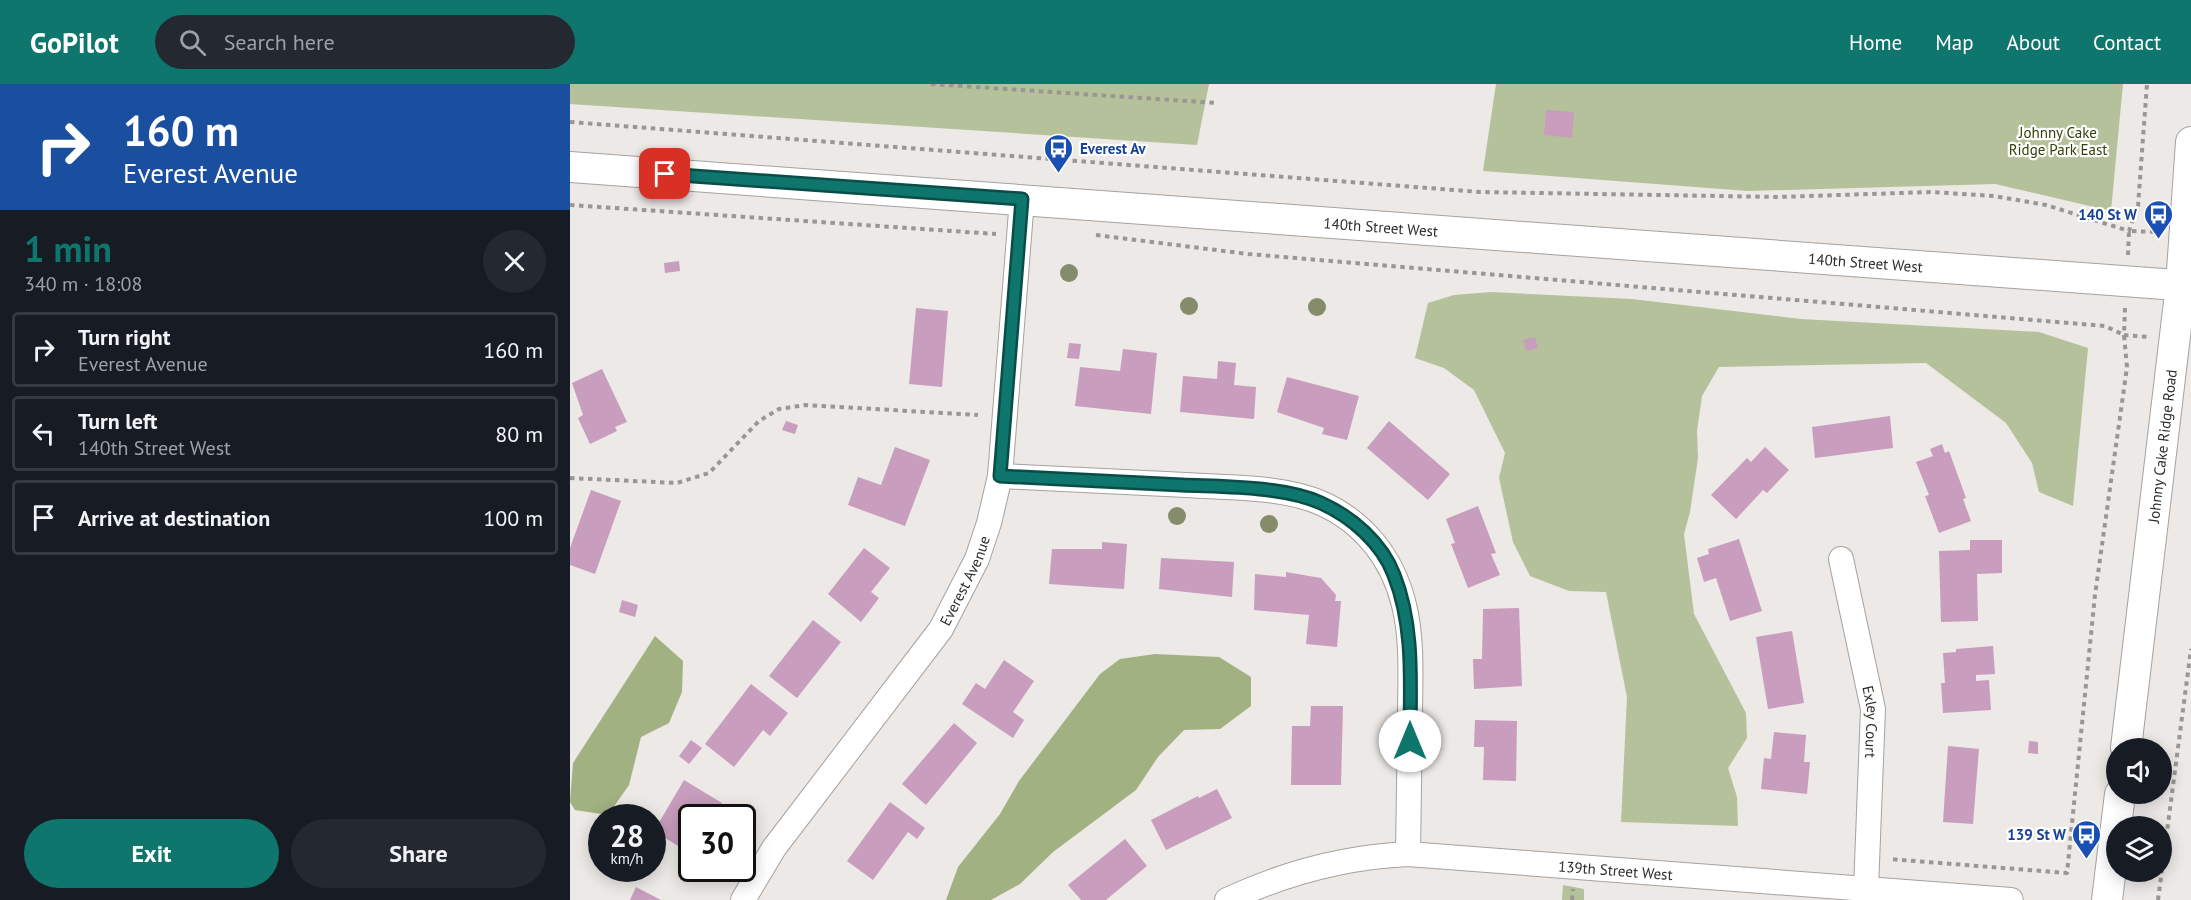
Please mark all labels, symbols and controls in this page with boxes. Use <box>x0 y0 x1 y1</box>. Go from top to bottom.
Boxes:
search box <box>155 15 575 69</box>
text: GoPilot <box>30 24 119 61</box>
icon: search <box>176 26 209 59</box>
text: Search here <box>224 28 335 56</box>
text: Home <box>1849 29 1902 56</box>
text: Map <box>1935 29 1974 56</box>
text: About <box>2007 29 2060 56</box>
text: Contact <box>2093 29 2161 56</box>
text: 160 m <box>123 103 239 158</box>
icon: right <box>24 108 102 186</box>
park label: Johnny Cake Ridge Park East <box>2009 123 2107 159</box>
bus stop icon: Everest Av <box>1043 132 1075 174</box>
place label: Everest Av <box>1080 139 1146 158</box>
pin <box>639 148 690 199</box>
text: Everest Avenue <box>123 156 298 190</box>
icon: arrive <box>648 157 681 190</box>
bus stop icon: 140 St W <box>2142 198 2174 240</box>
place label: 140 St W <box>2078 205 2137 224</box>
street label: 140th Street West <box>1323 213 1439 240</box>
text: 1 min <box>24 225 112 272</box>
button: close <box>483 230 546 293</box>
street label: 140th Street West <box>1808 248 1923 276</box>
text: 340 m · 18:08 <box>24 271 142 297</box>
text: Turn right <box>78 323 170 351</box>
icon: right <box>27 333 60 366</box>
text: 160 m <box>483 336 543 364</box>
text: Everest Avenue <box>78 351 208 377</box>
street label: Johnny Cake Ridge Road <box>2143 368 2180 525</box>
text: Turn left <box>78 407 158 435</box>
icon: left <box>27 417 60 450</box>
text: 80 m <box>495 420 543 448</box>
text: 140th Street West <box>78 435 231 461</box>
icon: arrive <box>27 501 60 534</box>
text: Arrive at destination <box>78 504 270 532</box>
text: 100 m <box>483 504 543 532</box>
street label: Everest Avenue <box>935 533 994 629</box>
street label: Exley Court <box>1859 684 1883 758</box>
position arrow <box>1378 709 1442 773</box>
map controls <box>2106 738 2172 882</box>
button: sound <box>2106 738 2172 804</box>
speed limit sign: 30 <box>678 804 756 882</box>
text: 28 <box>610 816 644 855</box>
button: layers <box>2106 816 2172 882</box>
bus stop icon: 139 St W <box>2071 818 2103 860</box>
button: Exit <box>24 819 279 888</box>
button: Share <box>291 819 546 888</box>
place label: 139 St W <box>2007 825 2066 844</box>
text: km/h <box>611 849 643 868</box>
street label: 139th Street West <box>1557 856 1673 884</box>

